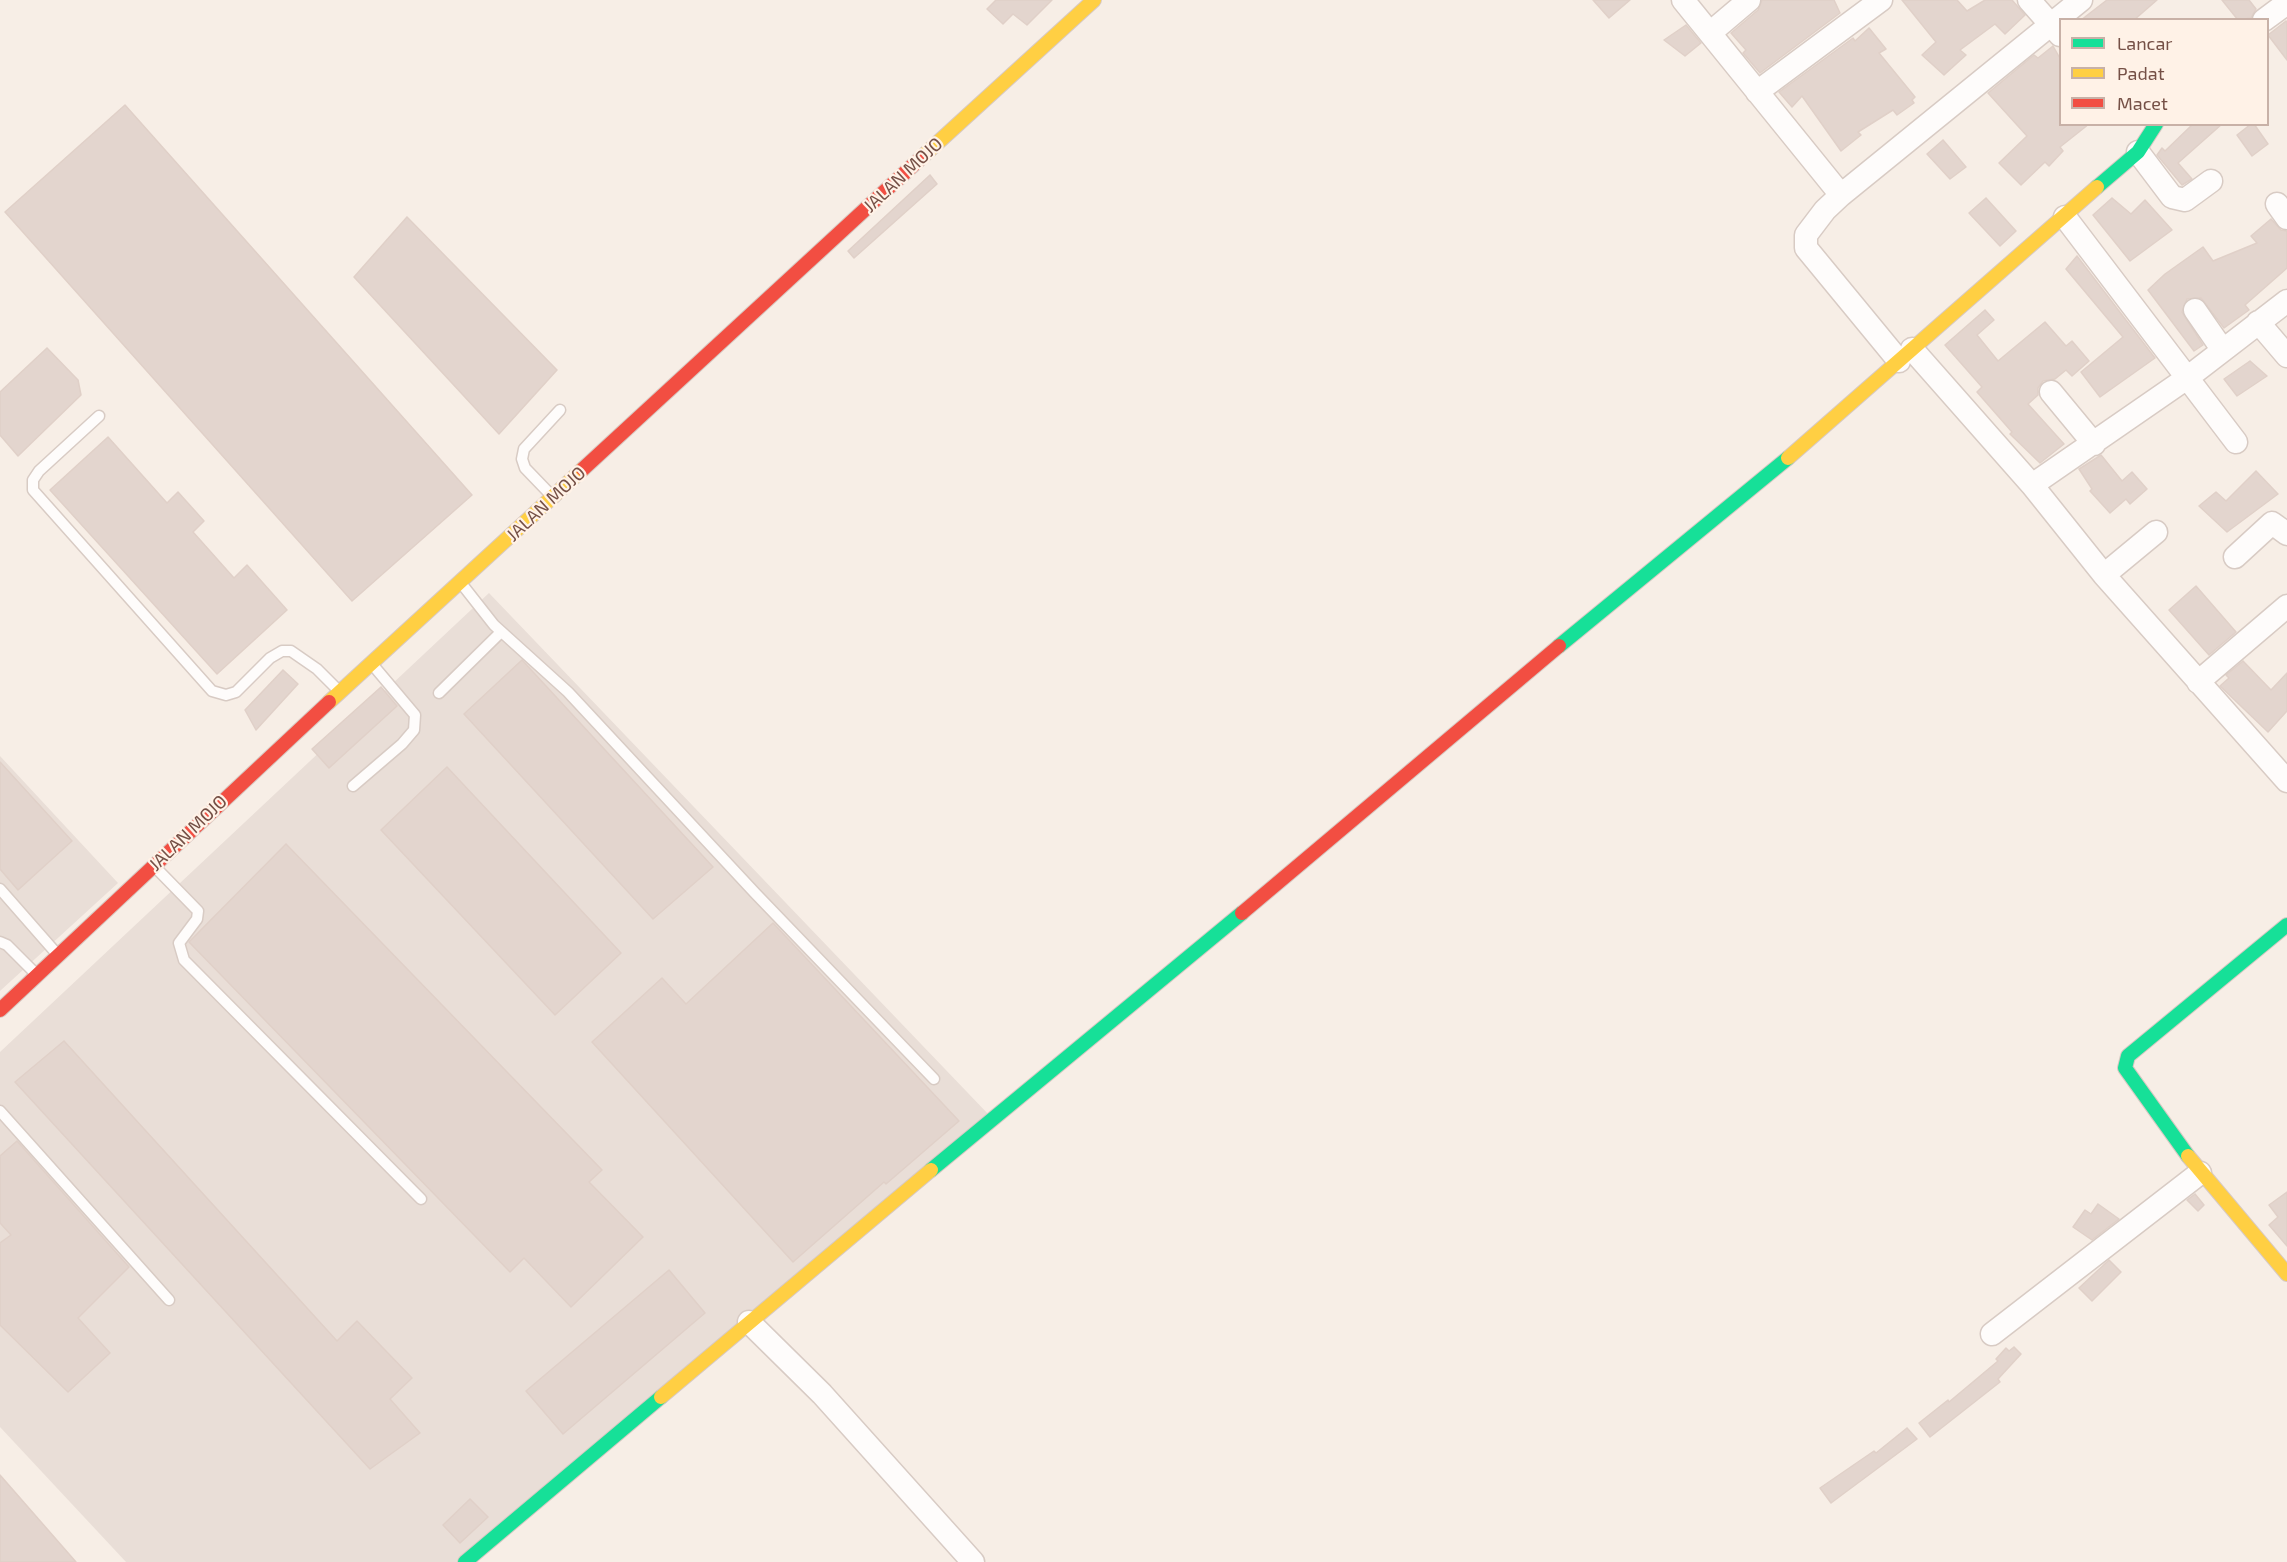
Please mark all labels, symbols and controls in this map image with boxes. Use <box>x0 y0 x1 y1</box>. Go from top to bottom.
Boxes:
legend <box>2059 18 2269 126</box>
text: Lancar <box>2117 32 2173 54</box>
text: Padat <box>2117 62 2164 84</box>
text: Macet <box>2117 92 2168 114</box>
street label: JALAN MOJO <box>859 133 947 217</box>
street label: JALAN MOJO <box>502 462 590 546</box>
street label: JALAN MOJO <box>144 790 232 876</box>

